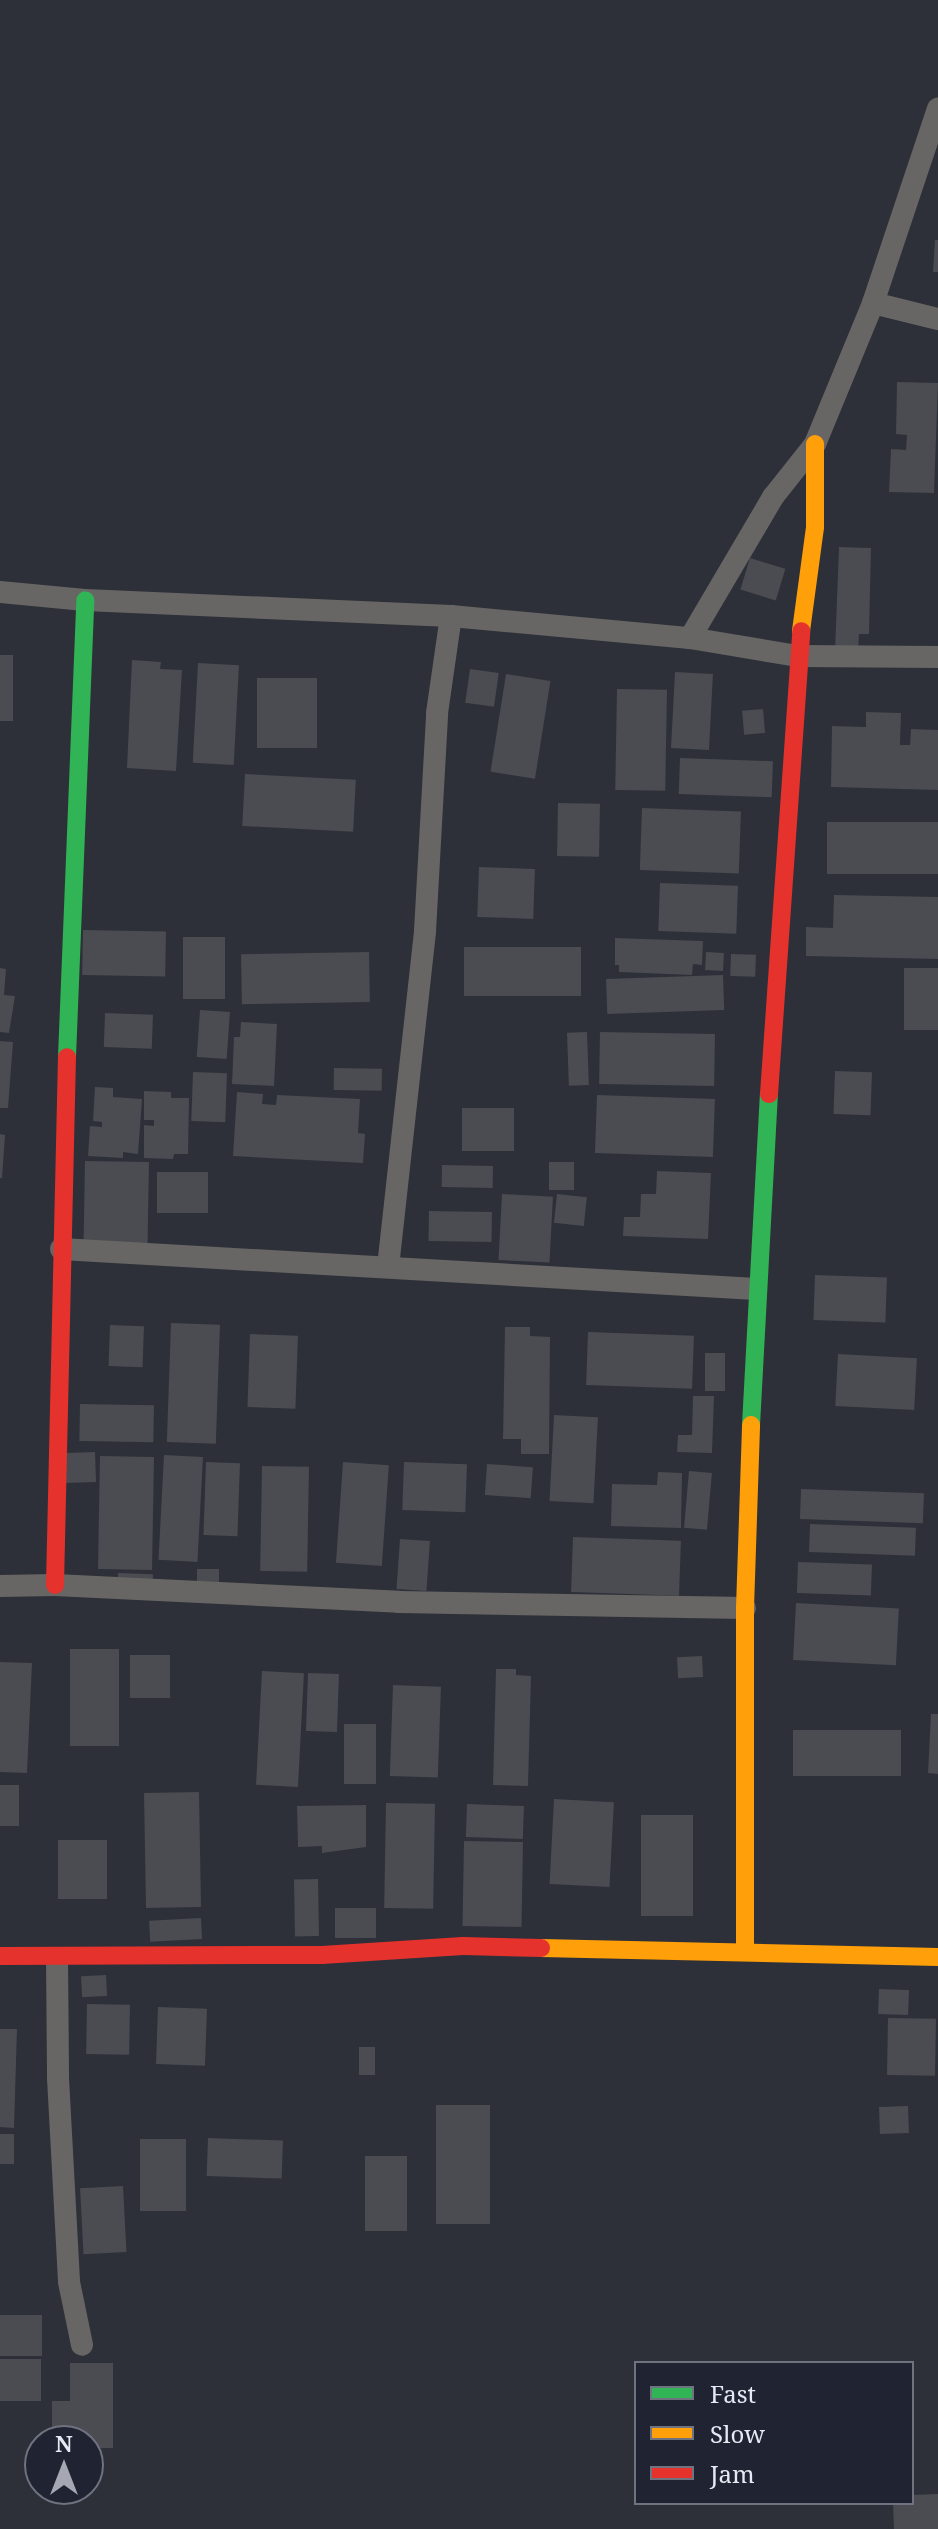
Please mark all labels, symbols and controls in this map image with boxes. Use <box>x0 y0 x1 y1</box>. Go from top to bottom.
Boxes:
legend <box>634 2361 914 2505</box>
text: Fast <box>710 2377 756 2410</box>
text: Slow <box>710 2417 765 2450</box>
north arrow <box>24 2425 104 2505</box>
text: N <box>55 2428 73 2458</box>
text: Jam <box>710 2457 755 2490</box>

